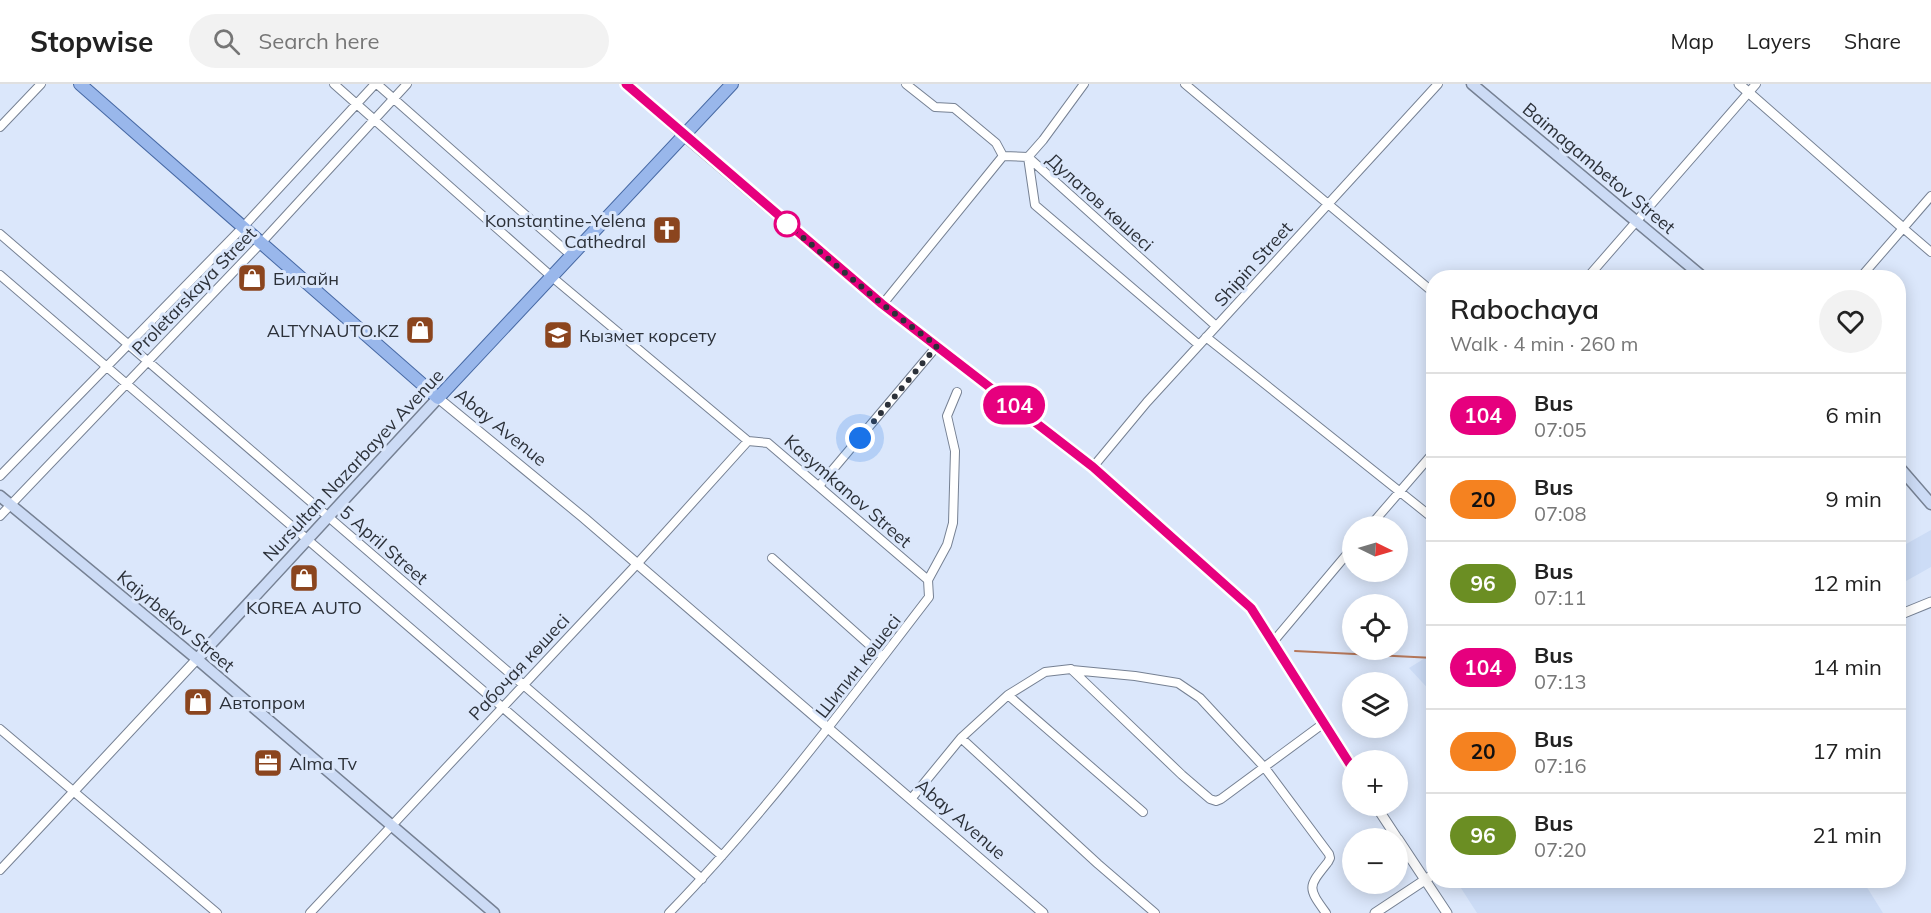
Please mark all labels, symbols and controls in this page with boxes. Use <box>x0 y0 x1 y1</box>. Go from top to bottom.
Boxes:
search box <box>189 14 609 68</box>
text: Stopwise <box>30 24 153 59</box>
icon: search <box>210 25 243 58</box>
text: Search here <box>258 27 379 55</box>
text: Map <box>1671 28 1714 54</box>
text: Layers <box>1747 28 1811 54</box>
text: Share <box>1844 28 1901 54</box>
street label: Baimagambetov Street <box>1518 97 1680 239</box>
street label: Дулатов көшесі <box>1042 148 1158 256</box>
place label: Konstantine-Yelena Cathedral <box>485 209 646 253</box>
unlabelled marker <box>774 211 800 237</box>
church icon: Konstantine-Yelena Cathedral <box>651 214 683 246</box>
street label: Shipin Street <box>1209 217 1297 311</box>
street label: Proletarskaya Street <box>127 222 261 360</box>
shop icon: Билайн <box>236 262 268 294</box>
place label: Билайн <box>273 267 339 290</box>
button: heart <box>1819 290 1882 353</box>
text: Rabochaya <box>1450 291 1599 326</box>
shop icon: ALTYNAUTO.KZ <box>404 314 436 346</box>
place label: ALTYNAUTO.KZ <box>267 319 399 342</box>
school or university icon: Кызмет корсету <box>542 319 574 351</box>
place label: Кызмет корсету <box>579 324 717 347</box>
text: Walk · 4 min · 260 m <box>1450 331 1638 356</box>
street label: Nursultan Nazarbayev Avenue <box>258 364 448 566</box>
street label: Abay Avenue <box>450 383 552 471</box>
line badge: 104 <box>980 386 1048 424</box>
text: Bus <box>1534 389 1573 417</box>
text: 104 <box>995 392 1033 418</box>
text: 6 min <box>1826 401 1882 429</box>
text: 104 <box>1464 402 1502 428</box>
text: 07:05 <box>1534 417 1587 442</box>
your location <box>845 423 875 453</box>
street label: Kasymkanov Street <box>780 429 916 553</box>
text: Bus <box>1534 473 1573 501</box>
text: 9 min <box>1826 485 1882 513</box>
text: 20 <box>1470 486 1496 512</box>
street label: 5 April Street <box>335 501 433 589</box>
text: 07:08 <box>1534 501 1587 526</box>
north arrow <box>1342 516 1408 582</box>
map controls <box>1342 516 1408 894</box>
text: Bus <box>1534 557 1573 585</box>
shop icon: KOREA AUTO <box>288 562 320 594</box>
street label: Kaiyrbekov Street <box>113 565 239 677</box>
text: 12 min <box>1812 569 1882 597</box>
text: 96 <box>1470 570 1496 596</box>
text: 07:11 <box>1534 585 1587 610</box>
button: locate <box>1342 594 1408 660</box>
place label: KOREA AUTO <box>246 596 362 619</box>
street label: Рабочая көшесі <box>464 609 574 725</box>
street label: Шипин көшесі <box>810 609 906 723</box>
text: Bus <box>1534 641 1573 669</box>
text: 14 min <box>1812 653 1882 681</box>
text: 104 <box>1464 654 1502 680</box>
text: 07:13 <box>1534 669 1587 694</box>
button: layers <box>1342 672 1408 738</box>
shop icon: Автопром <box>182 686 214 718</box>
place label: Автопром <box>219 691 305 714</box>
text: Bus <box>1534 725 1573 753</box>
text: 17 min <box>1812 737 1882 765</box>
text: 20 <box>1470 738 1496 764</box>
office icon: Alma Tv <box>252 747 284 779</box>
button: + <box>1342 750 1408 816</box>
place label: Alma Tv <box>289 752 357 775</box>
text: 07:16 <box>1534 753 1587 778</box>
street label: Abay Avenue <box>911 774 1011 864</box>
text: Bus <box>1534 809 1573 837</box>
text: 21 min <box>1812 821 1882 849</box>
text: 96 <box>1470 822 1496 848</box>
button: − <box>1342 828 1408 894</box>
text: 07:20 <box>1534 837 1587 862</box>

